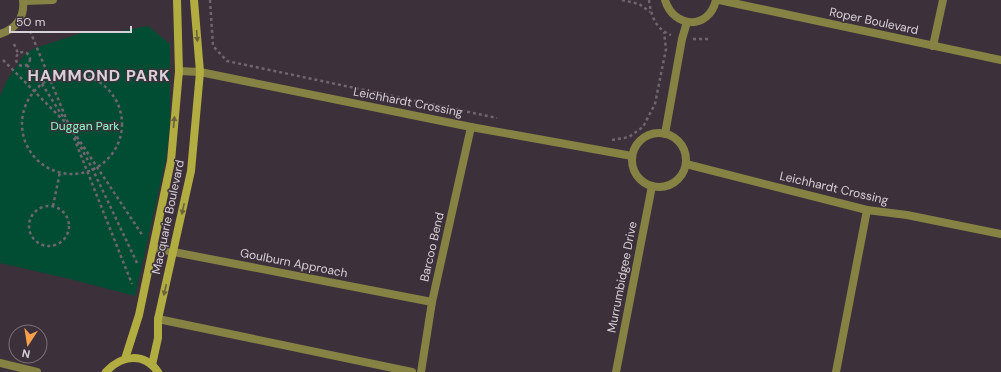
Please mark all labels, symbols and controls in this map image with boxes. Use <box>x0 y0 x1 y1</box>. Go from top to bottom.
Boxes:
street label: Roper Boulevard <box>828 4 920 38</box>
scale bar <box>10 8 131 34</box>
text: 50 m <box>16 14 45 30</box>
one-way arrow <box>193 30 200 42</box>
district label: HAMMOND PARK <box>28 65 170 86</box>
street label: Leichhardt Crossing <box>352 84 464 121</box>
one-way arrow <box>171 116 178 128</box>
park label: Duggan Park <box>51 118 119 134</box>
street label: Macquarie Boulevard <box>148 158 188 276</box>
street label: Leichhardt Crossing <box>778 168 890 208</box>
one-way arrow <box>180 203 186 215</box>
street label: Barcoo Bend <box>416 211 448 283</box>
street label: Murrumbidgee Drive <box>603 220 641 334</box>
street label: Goulburn Approach <box>239 245 349 281</box>
one-way arrow <box>161 284 167 296</box>
north arrow <box>8 324 48 364</box>
text: N <box>21 346 31 361</box>

